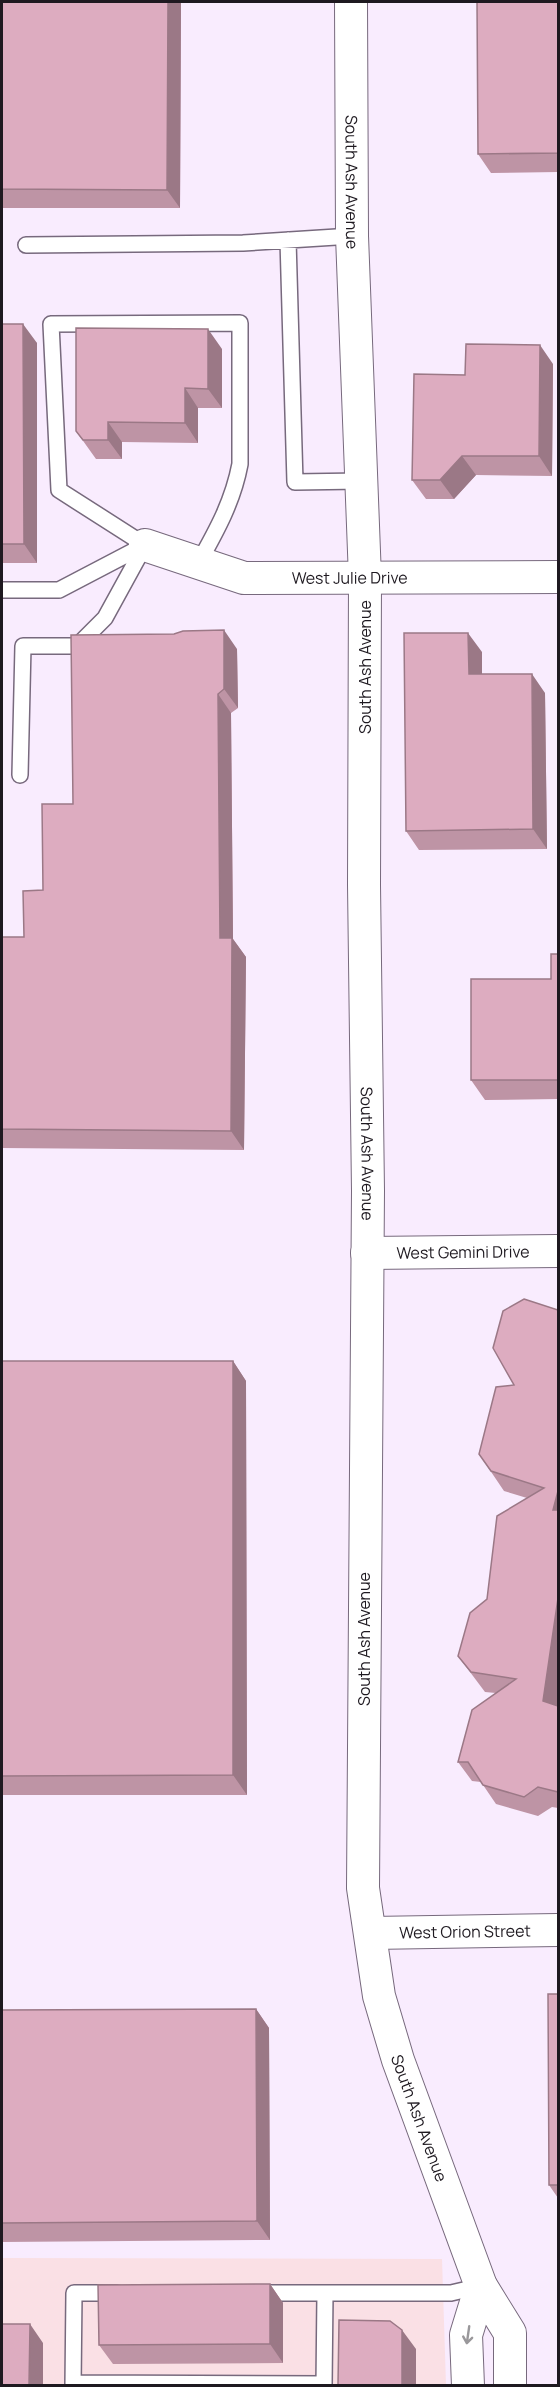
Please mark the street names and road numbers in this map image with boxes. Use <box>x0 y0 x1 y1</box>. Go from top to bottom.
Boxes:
street label: South Ash Avenue <box>340 115 363 249</box>
street label: West Julie Drive <box>292 566 408 589</box>
street label: South Ash Avenue <box>354 600 376 734</box>
street label: South Ash Avenue <box>356 1087 379 1221</box>
street label: West Gemini Drive <box>396 1240 530 1264</box>
street label: South Ash Avenue <box>353 1572 375 1706</box>
street label: West Orion Street <box>399 1919 531 1944</box>
street label: South Ash Avenue <box>386 2052 453 2185</box>

